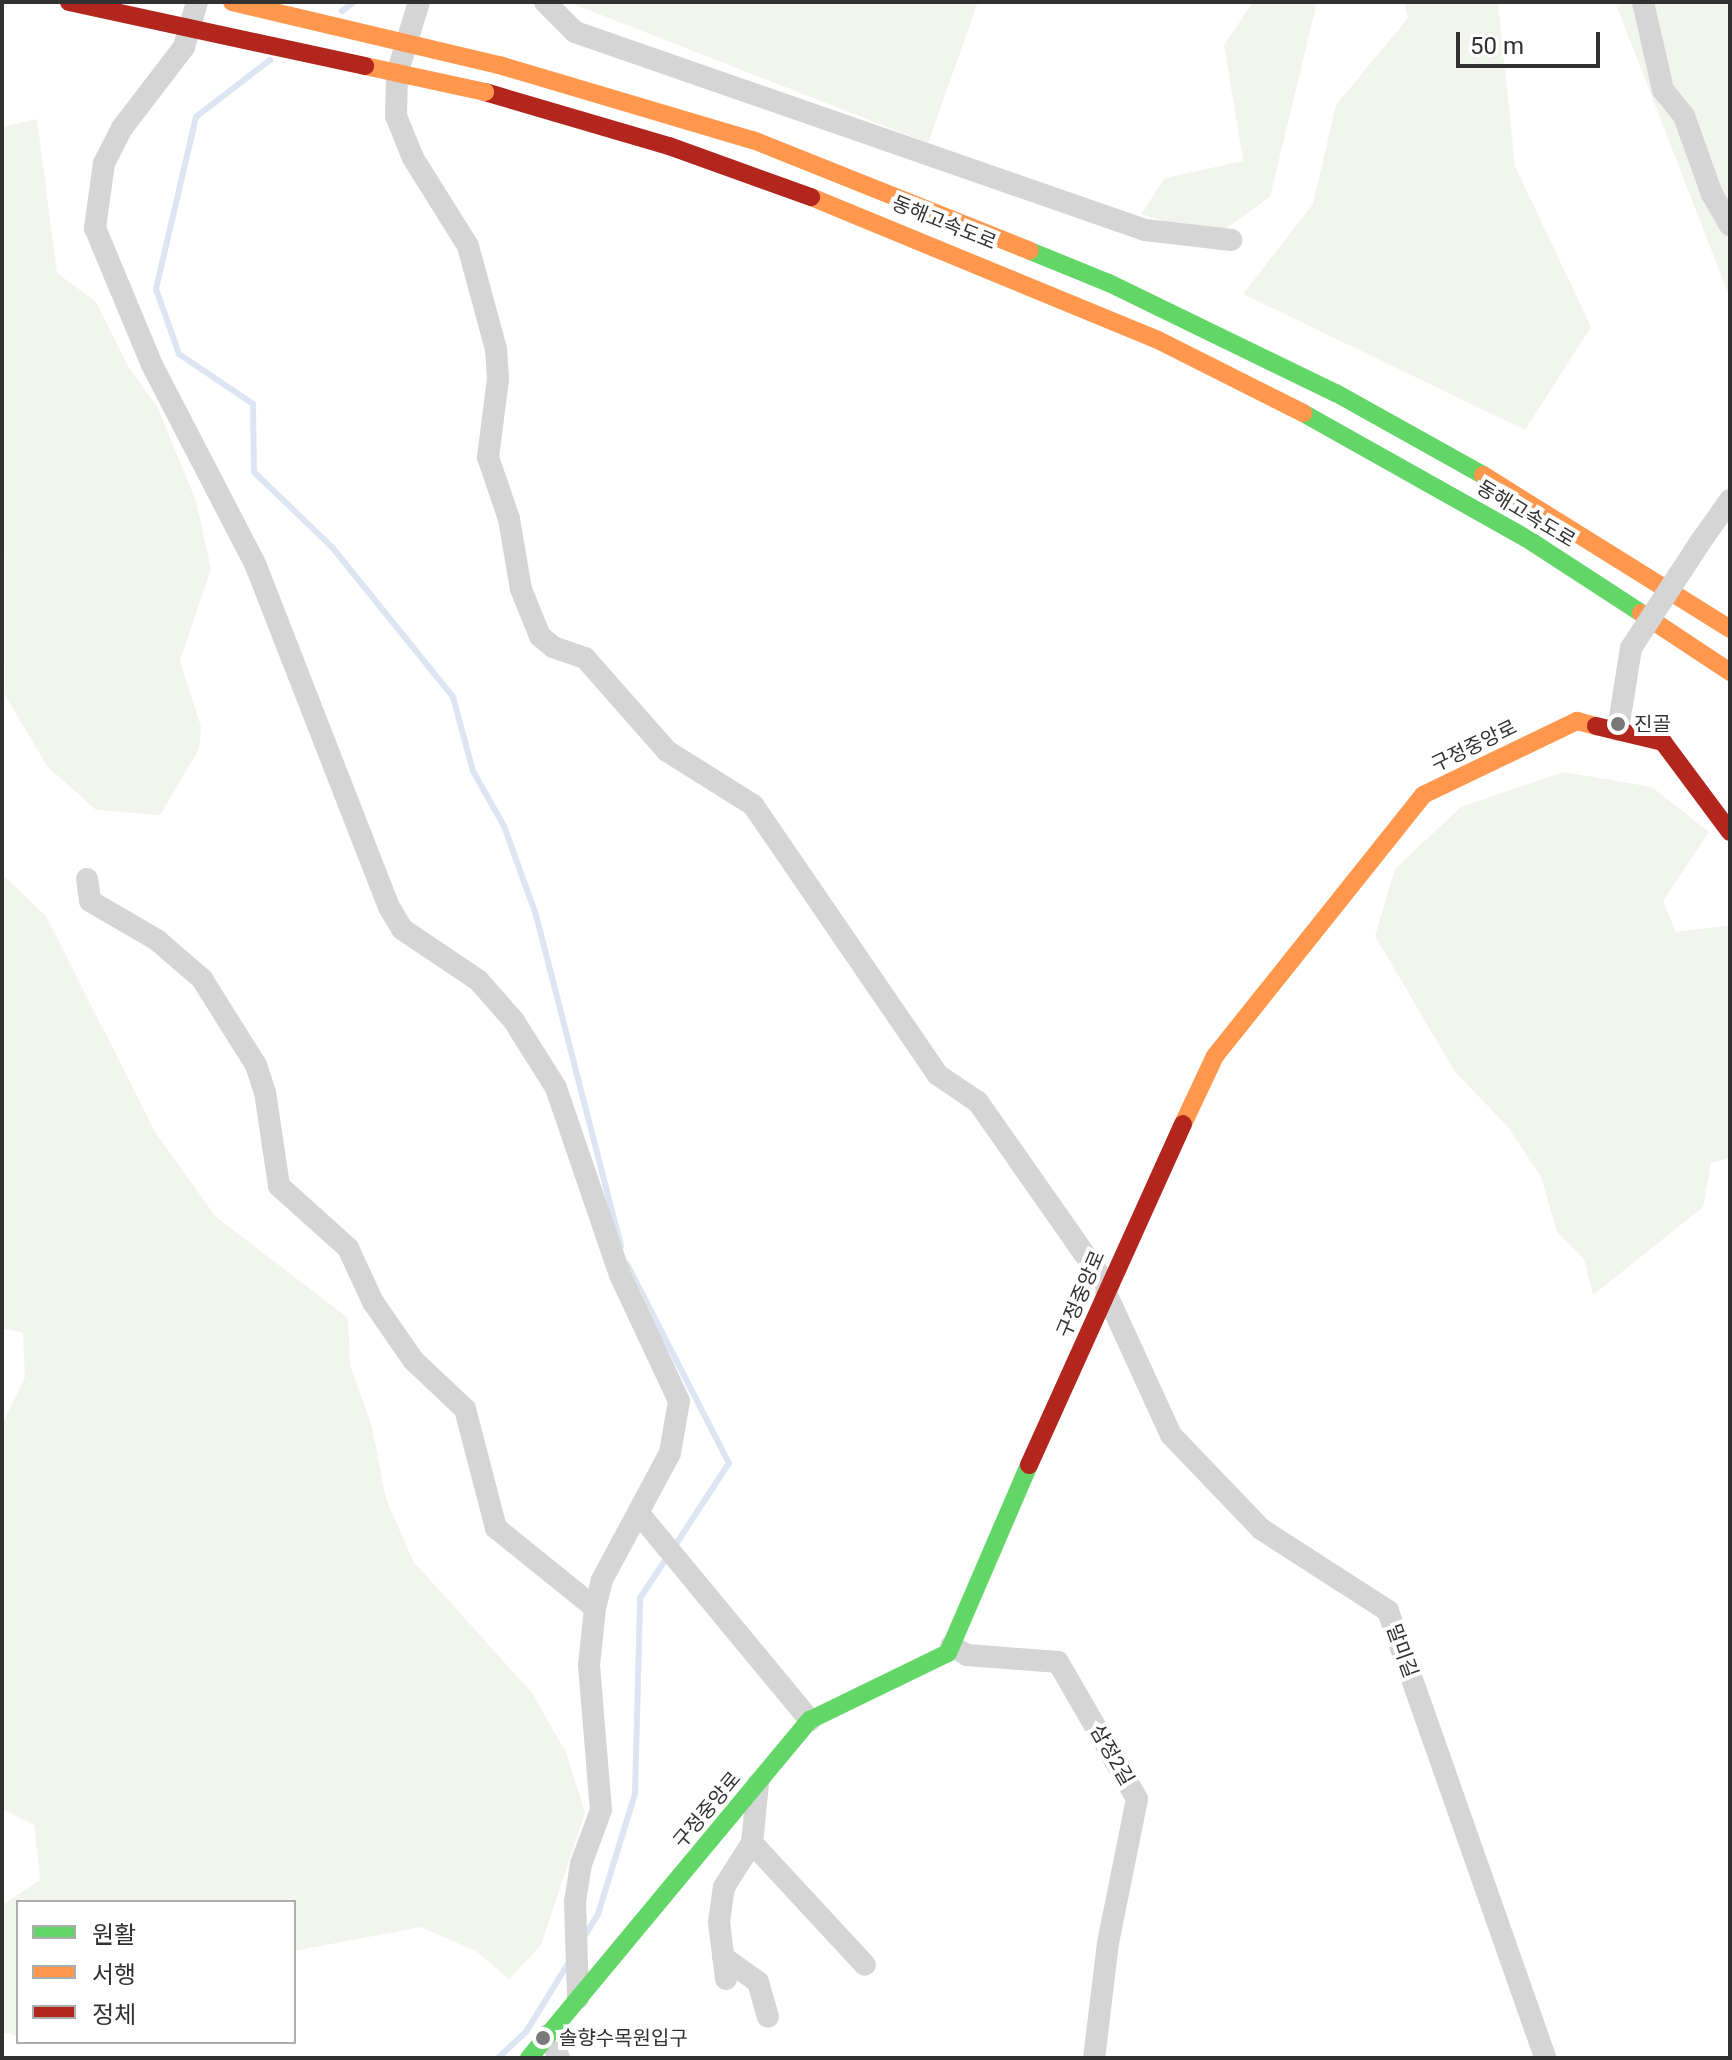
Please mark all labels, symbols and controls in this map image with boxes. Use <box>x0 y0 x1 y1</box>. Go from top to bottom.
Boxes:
scale bar <box>1460 16 1604 66</box>
text: 50 m <box>1470 32 1524 60</box>
street label: 동해고속도로 <box>888 191 1000 255</box>
street label: 동해고속도로 <box>1473 475 1579 553</box>
place label: 진골 <box>1634 712 1671 736</box>
street label: 구정중앙로 <box>1427 715 1521 777</box>
marker: 진골 <box>1609 715 1627 733</box>
street label: 구정중앙로 <box>1052 1247 1110 1341</box>
street label: 말미길 <box>1381 1621 1423 1681</box>
street label: 삼정2길 <box>1085 1720 1139 1790</box>
street label: 구정중앙로 <box>668 1767 746 1853</box>
legend <box>16 1900 296 2044</box>
text: 원활 <box>92 1921 136 1949</box>
text: 서행 <box>92 1961 136 1989</box>
text: 정체 <box>92 2001 136 2029</box>
place label: 솔향수목원입구 <box>559 2026 688 2050</box>
marker: 솔향수목원입구 <box>534 2029 552 2047</box>

